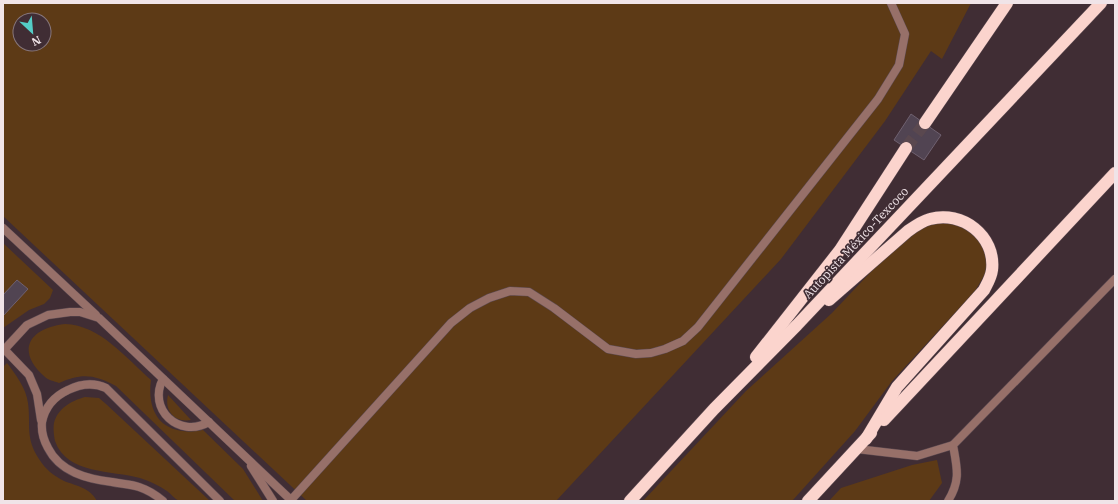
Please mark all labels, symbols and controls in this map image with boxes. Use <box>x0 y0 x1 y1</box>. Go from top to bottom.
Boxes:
north arrow <box>12 12 52 52</box>
text: N <box>29 33 43 49</box>
street label: Autopista México-Texcoco <box>800 184 912 302</box>

